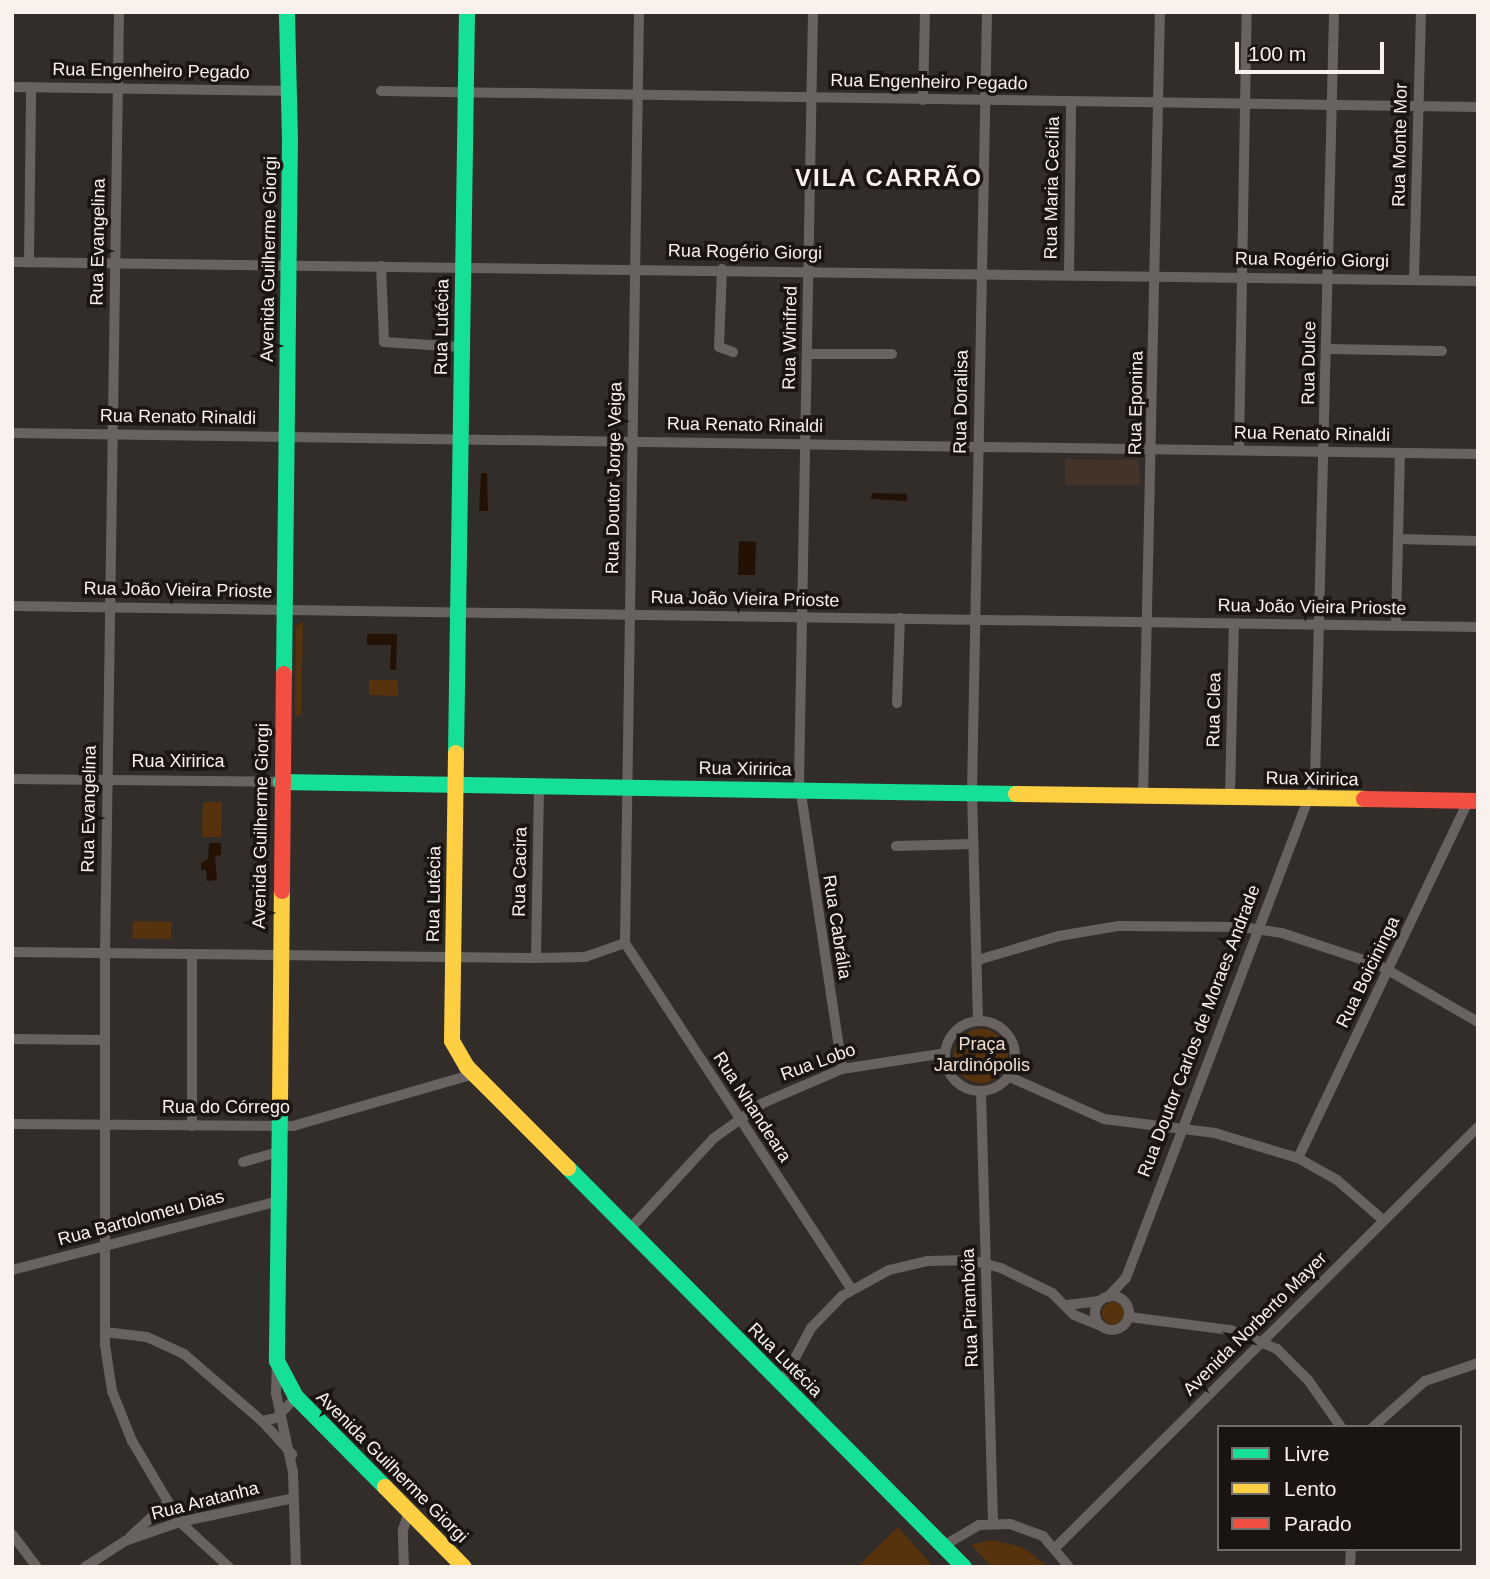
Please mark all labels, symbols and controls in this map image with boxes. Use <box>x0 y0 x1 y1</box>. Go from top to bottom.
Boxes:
scale bar <box>1238 28 1387 72</box>
text: 100 m <box>1248 42 1306 65</box>
street label: Rua Engenheiro Pegado <box>52 58 250 84</box>
street label: Rua Engenheiro Pegado <box>830 69 1028 95</box>
street label: Rua Monte Mor <box>1388 83 1412 207</box>
street label: Rua Maria Cecília <box>1040 116 1064 260</box>
street label: Avenida Guilherme Giorgi <box>256 156 282 362</box>
district label: VILA CARRÃO <box>796 164 982 192</box>
street label: Rua Evangelina <box>86 178 110 306</box>
street label: Rua Rogério Giorgi <box>668 240 822 264</box>
street label: Rua Rogério Giorgi <box>1235 248 1389 272</box>
street label: Rua Lutécia <box>430 279 454 375</box>
street label: Rua Winifred <box>778 286 802 390</box>
street label: Rua Dulce <box>1297 321 1321 405</box>
street label: Rua Doralisa <box>949 350 973 454</box>
street label: Rua Eponina <box>1124 351 1148 455</box>
street label: Rua Doutor Jorge Veiga <box>602 382 626 574</box>
street label: Rua Renato Rinaldi <box>100 405 256 429</box>
street label: Rua Renato Rinaldi <box>667 413 823 437</box>
street label: Rua Renato Rinaldi <box>1234 422 1390 446</box>
street label: Rua João Vieira Prioste <box>83 578 273 602</box>
street label: Rua João Vieira Prioste <box>650 587 840 611</box>
street label: Rua João Vieira Prioste <box>1217 595 1407 619</box>
street label: Rua Clea <box>1203 672 1225 748</box>
street label: Avenida Guilherme Giorgi <box>248 723 274 929</box>
street label: Rua Evangelina <box>77 745 101 873</box>
street label: Rua Xiririca <box>131 750 225 772</box>
street label: Rua Xiririca <box>698 757 792 781</box>
street label: Rua Xiririca <box>1265 767 1359 791</box>
street label: Rua Cacira <box>508 827 532 917</box>
street label: Rua Lutécia <box>422 846 446 942</box>
street label: Rua Cabrália <box>818 873 856 981</box>
street label: Rua Doutor Carlos de Moraes Andrade <box>1133 881 1265 1181</box>
street label: Rua Boicininga <box>1332 913 1404 1031</box>
park label: Praça Jardinópolis <box>934 1034 1030 1076</box>
street label: Rua Lobo <box>778 1039 858 1085</box>
street label: Rua Nhandeara <box>708 1048 796 1166</box>
street label: Rua do Córrego <box>162 1096 290 1118</box>
street label: Rua Bartolomeu Dias <box>56 1185 226 1251</box>
street label: Rua Pirambóia <box>957 1248 983 1368</box>
street label: Avenida Norberto Mayer <box>1179 1248 1331 1400</box>
street label: Rua Lutécia <box>743 1318 827 1402</box>
street label: Avenida Guilherme Giorgi <box>312 1387 472 1547</box>
legend <box>1217 1425 1462 1551</box>
text: Livre <box>1284 1442 1330 1465</box>
street label: Rua Aratanha <box>148 1477 262 1525</box>
text: Lento <box>1284 1477 1337 1500</box>
text: Parado <box>1284 1512 1352 1535</box>

